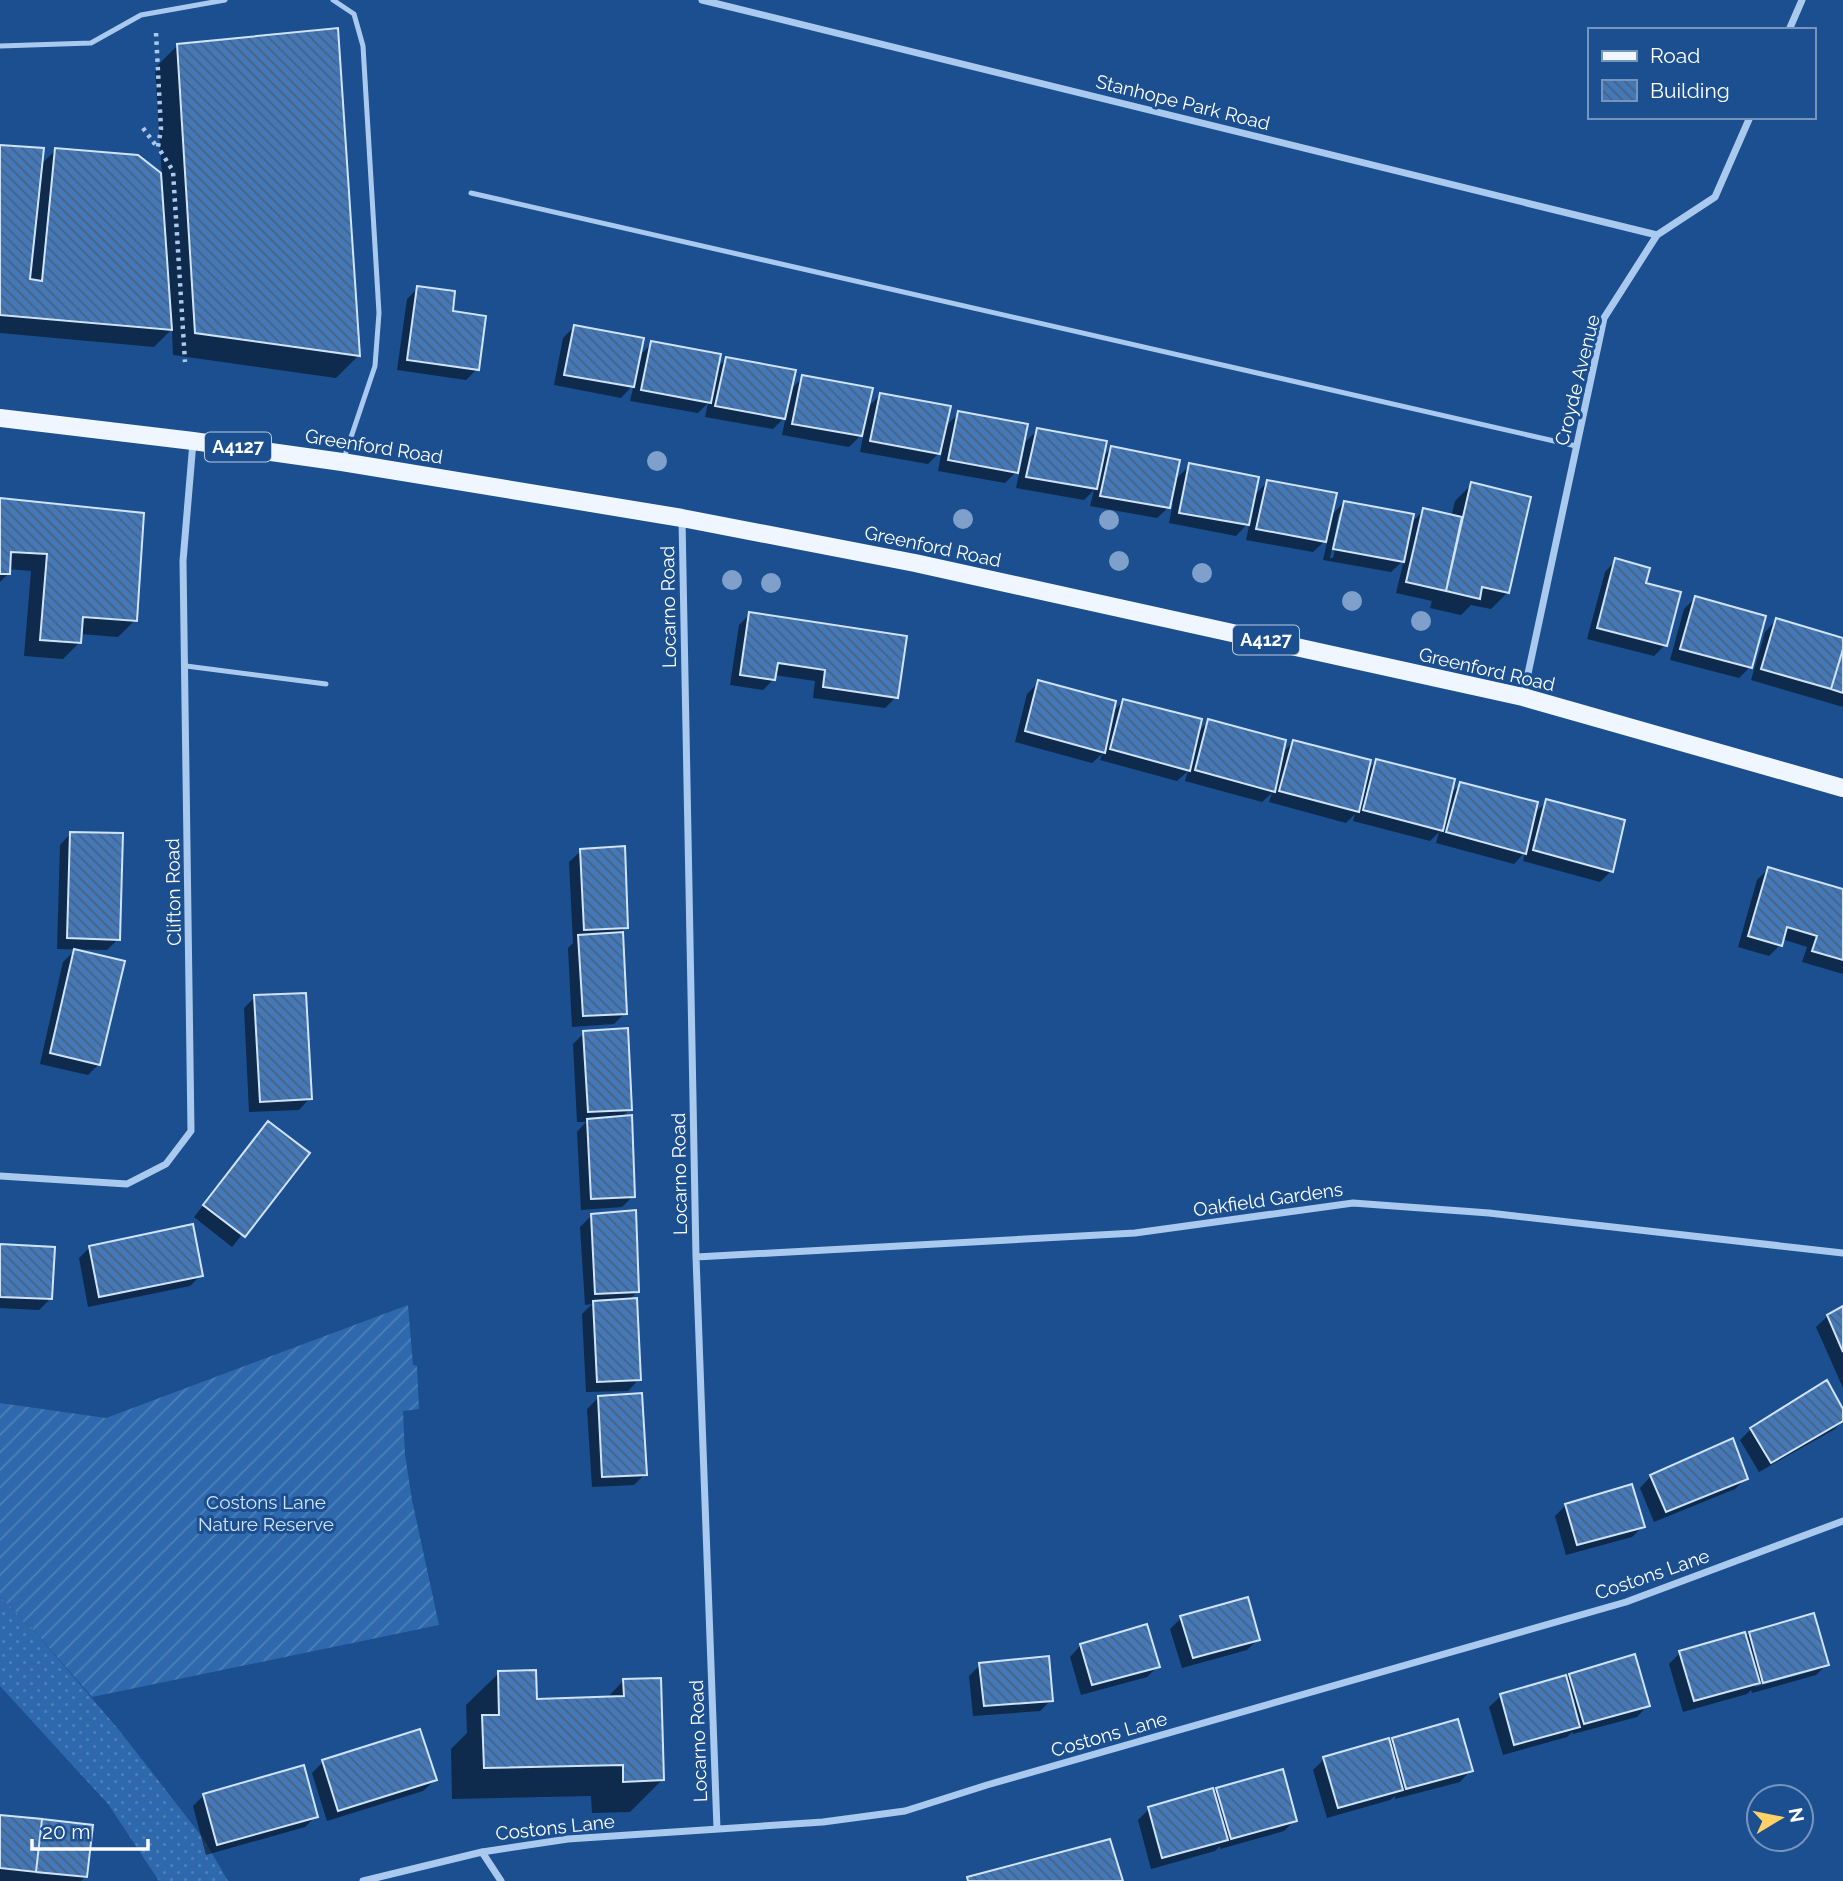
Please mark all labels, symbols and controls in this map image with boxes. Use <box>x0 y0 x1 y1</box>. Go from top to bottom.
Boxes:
legend <box>1588 28 1815 119</box>
text: Road <box>1650 43 1700 68</box>
street label: Stanhope Park Road <box>1094 70 1272 134</box>
text: Building <box>1650 78 1730 103</box>
street label: Croyde Avenue <box>1550 312 1604 448</box>
street label: Greenford Road <box>304 424 444 468</box>
road number: A4127 <box>205 432 271 462</box>
street label: Greenford Road <box>863 521 1003 571</box>
street label: Locarno Road <box>656 546 680 668</box>
road number: A4127 <box>1233 626 1299 654</box>
street label: Greenford Road <box>1417 643 1557 695</box>
street label: Clifton Road <box>161 838 185 946</box>
street label: Locarno Road <box>667 1113 691 1235</box>
street label: Oakfield Gardens <box>1192 1178 1344 1220</box>
park label: Costons Lane Nature Reserve <box>198 1491 334 1535</box>
street label: Costons Lane <box>1592 1544 1712 1604</box>
street label: Locarno Road <box>685 1679 711 1803</box>
street label: Costons Lane <box>1048 1707 1170 1761</box>
north arrow <box>1745 1783 1815 1853</box>
text: N <box>1785 1806 1809 1824</box>
scale bar <box>32 1808 147 1852</box>
street label: Costons Lane <box>494 1810 616 1844</box>
text: 20 m <box>42 1819 90 1844</box>

